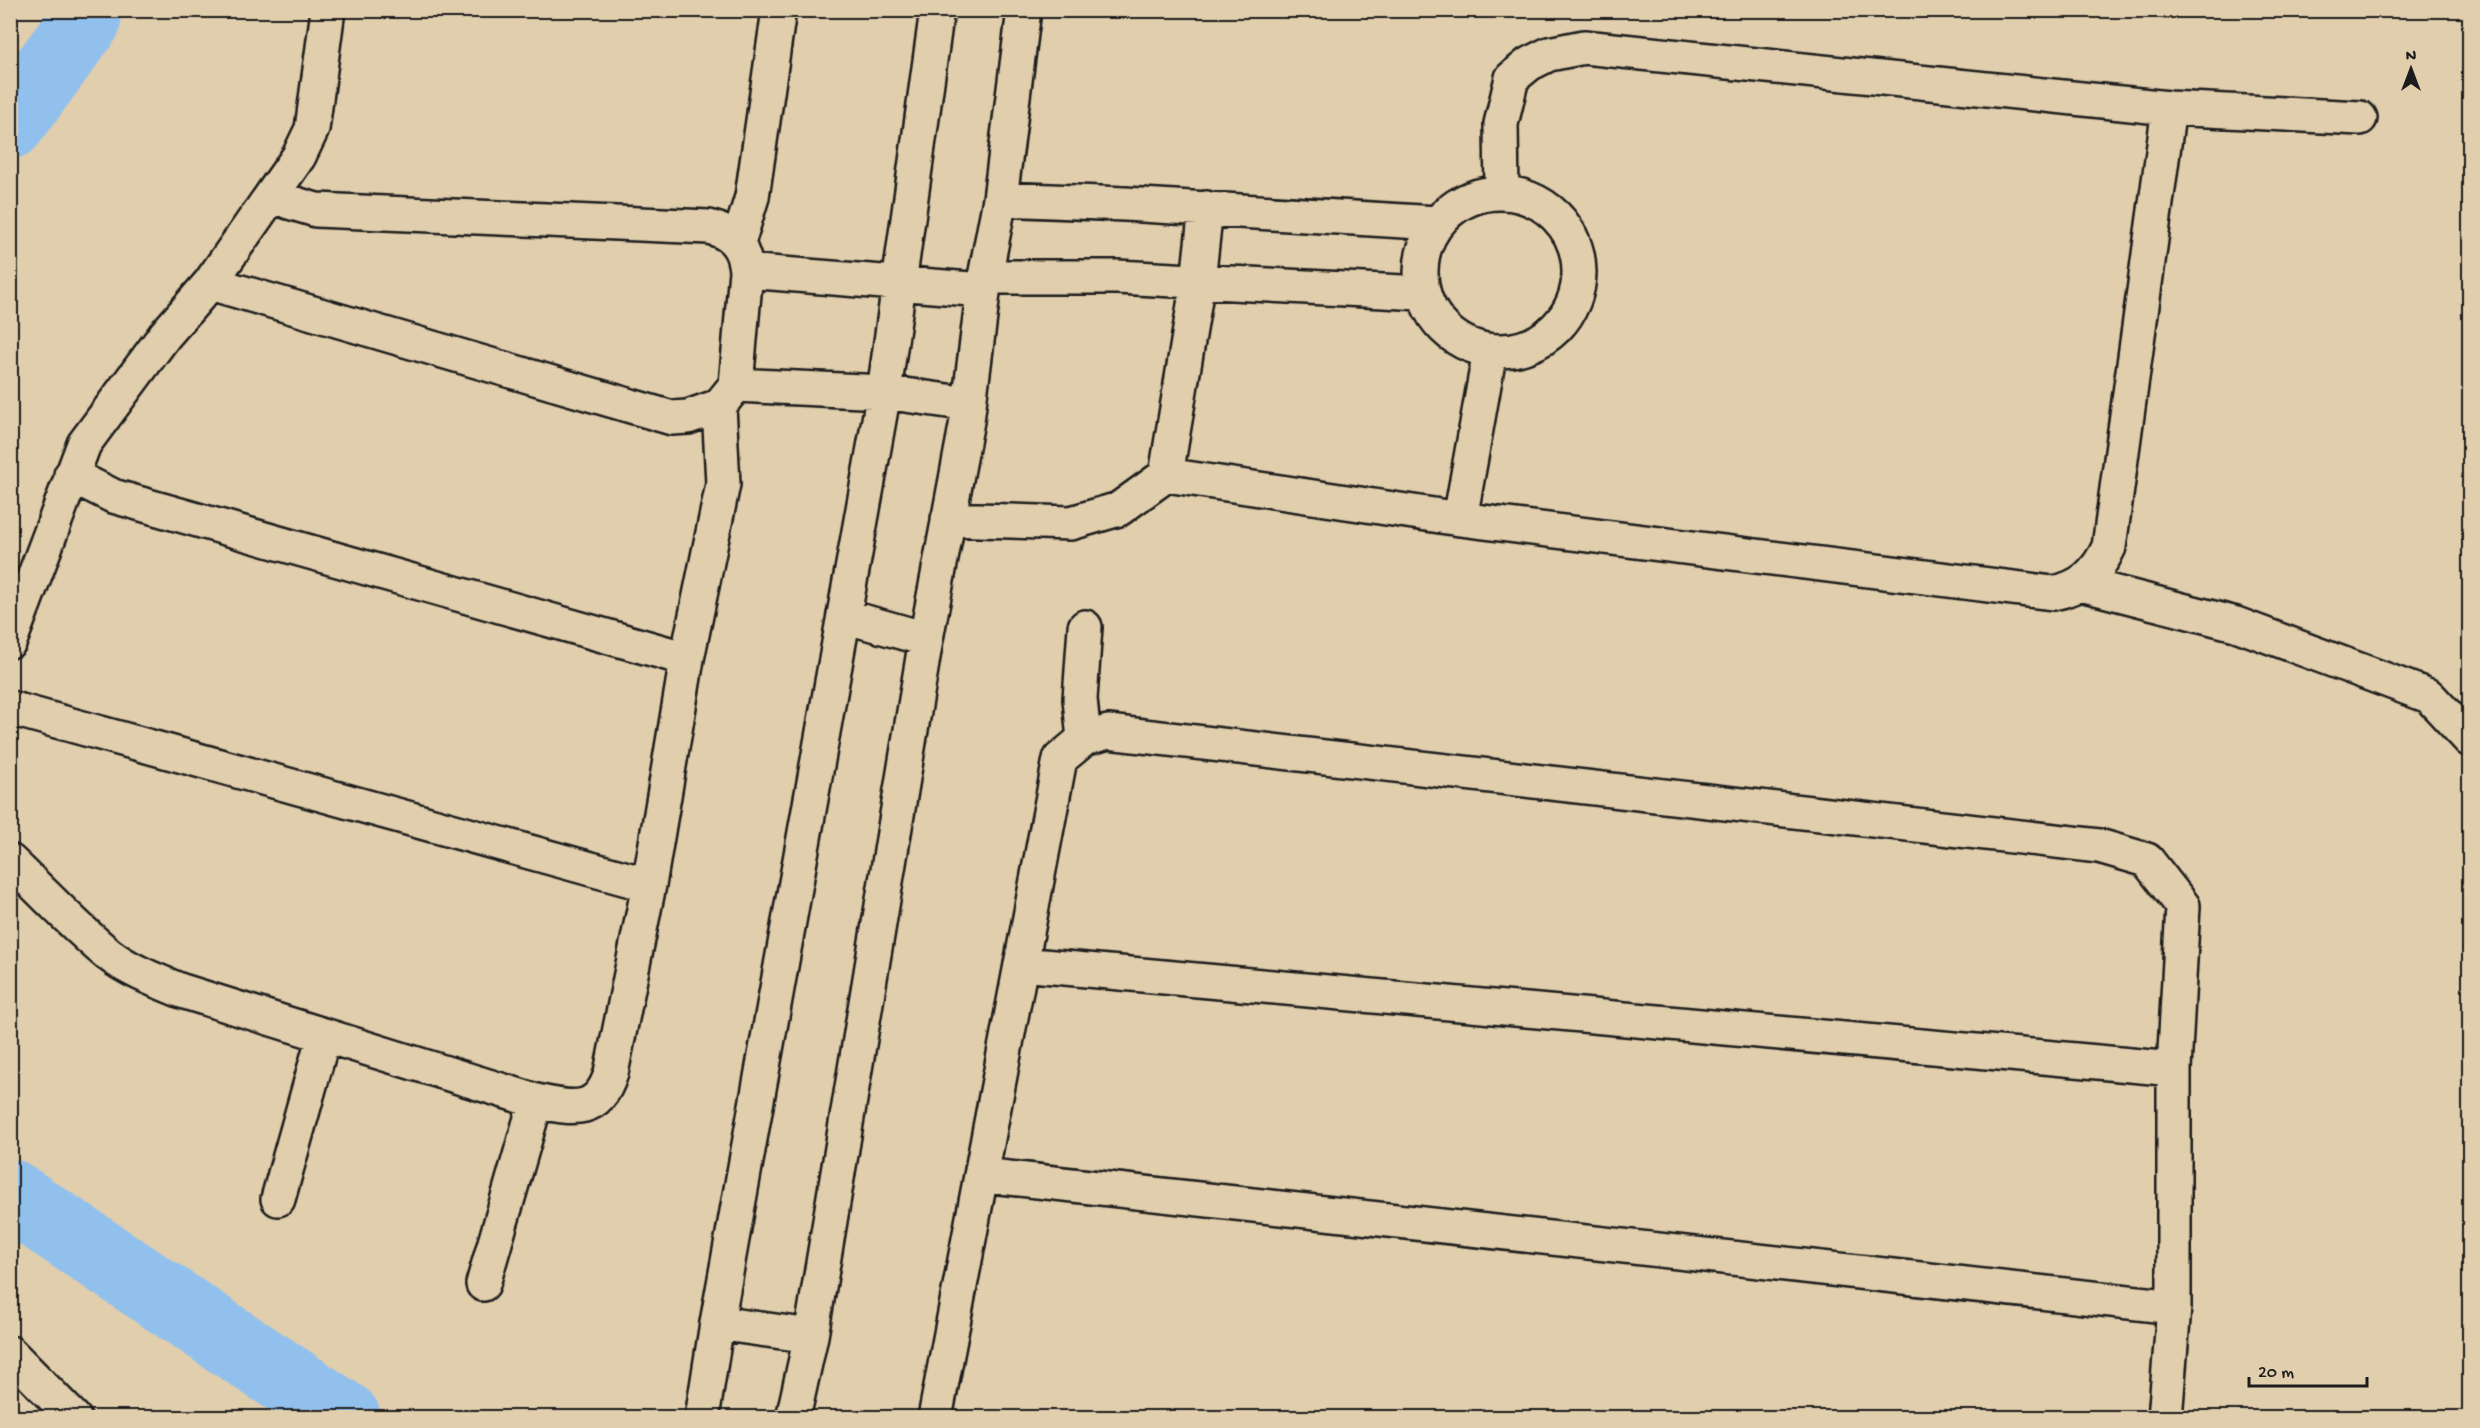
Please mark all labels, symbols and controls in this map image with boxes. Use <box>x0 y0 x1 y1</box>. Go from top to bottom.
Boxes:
north arrow <box>2381 39 2441 99</box>
text: N <box>2406 48 2417 67</box>
scale bar <box>2249 1350 2368 1388</box>
text: 20 m <box>2258 1363 2294 1384</box>

